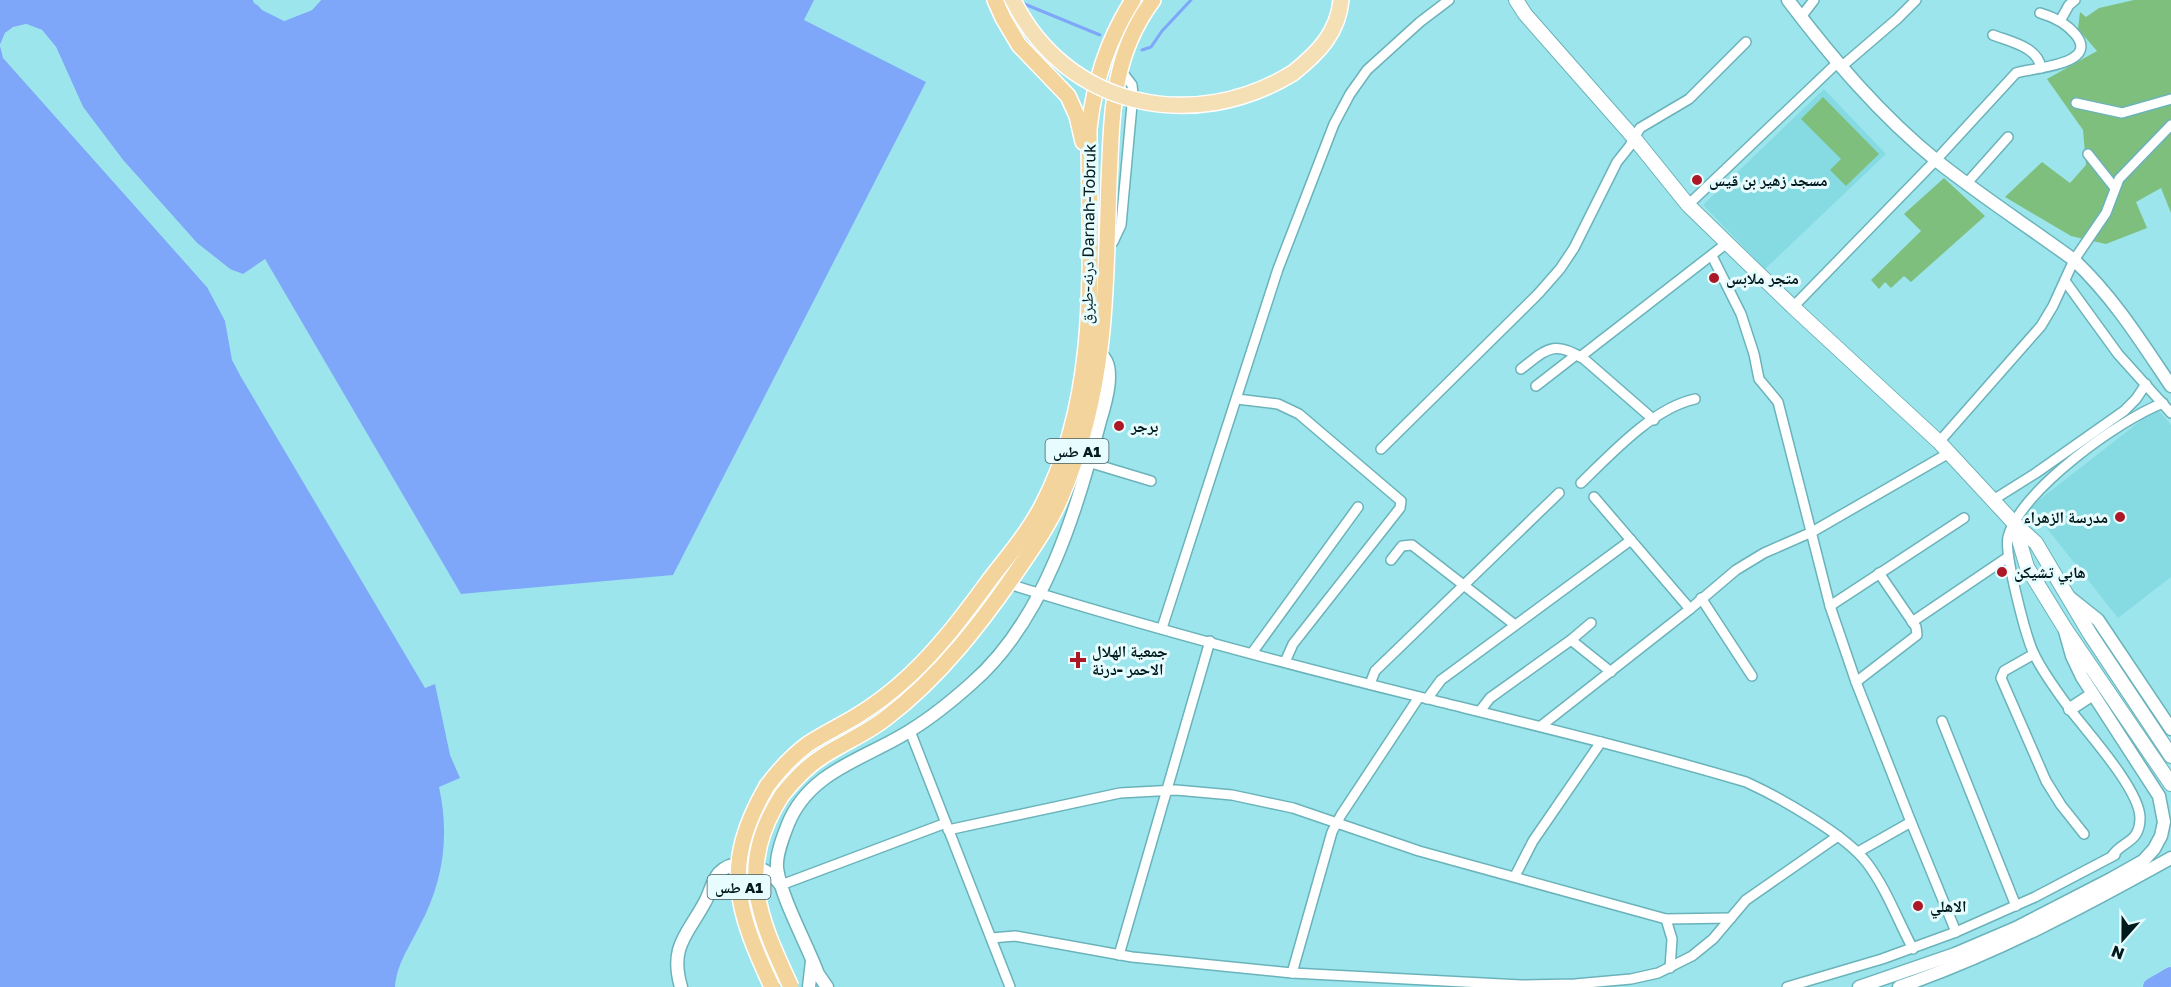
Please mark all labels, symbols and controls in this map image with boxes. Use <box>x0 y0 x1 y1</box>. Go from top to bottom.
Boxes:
street label: درنه-طبرق Darnah-Tobruk <box>1076 144 1101 324</box>
place label: مسجد زهير بن قيس <box>1709 170 1828 190</box>
marker: مسجد زهير بن قيس <box>1690 173 1704 187</box>
place label: متجر ملابس <box>1726 268 1799 288</box>
marker: متجر ملابس <box>1707 271 1721 285</box>
place label: برجر <box>1130 416 1158 436</box>
marker: برجر <box>1112 419 1126 433</box>
road number: طس A1 <box>1046 439 1108 463</box>
place label: مدرسة الزهراء <box>2023 507 2108 527</box>
marker: مدرسة الزهراء <box>2113 510 2127 524</box>
place label: هابي تشيكن <box>2014 562 2086 585</box>
marker: هابي تشيكن <box>1995 565 2009 579</box>
place label: جمعية الهلال الاحمر -درنة <box>1092 641 1168 679</box>
marker: جمعية الهلال الاحمر -درنة <box>1069 651 1087 669</box>
road number: طس A1 <box>708 875 771 899</box>
place label: الاهلي <box>1930 896 1967 919</box>
marker: الاهلي <box>1911 899 1925 913</box>
north arrow <box>2093 909 2153 969</box>
text: N <box>2108 941 2127 965</box>

